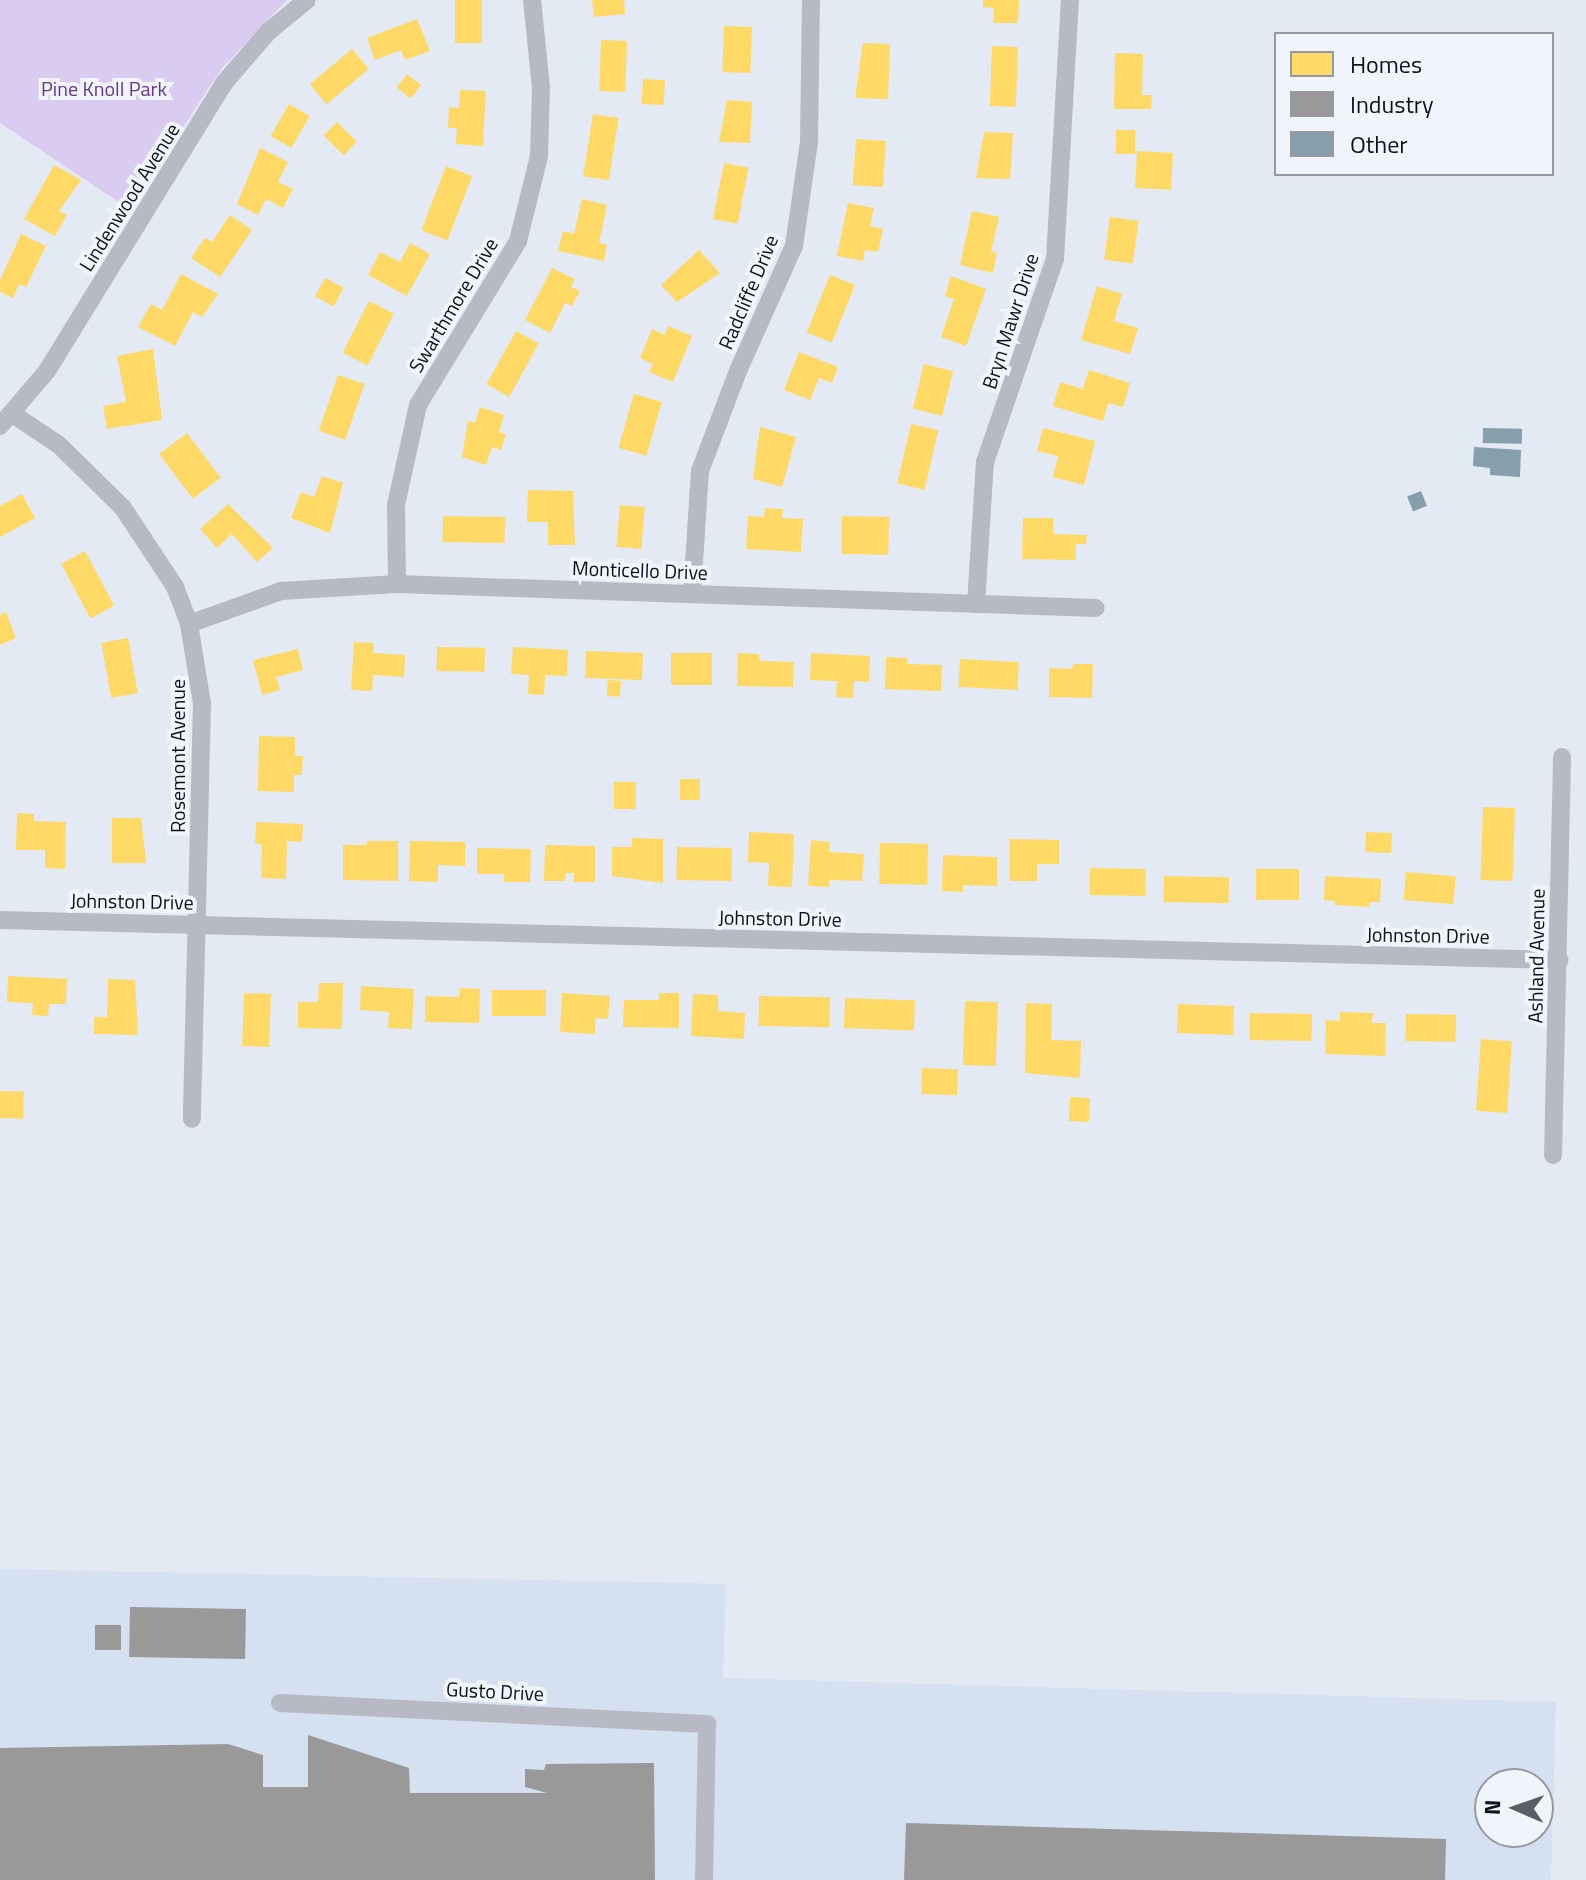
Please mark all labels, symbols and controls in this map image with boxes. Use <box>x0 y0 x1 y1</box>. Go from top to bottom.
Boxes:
legend <box>1274 32 1554 176</box>
text: Homes <box>1350 46 1422 82</box>
park label: Pine Knoll Park <box>41 76 167 100</box>
text: Industry <box>1350 86 1434 122</box>
street label: Lindenwood Avenue <box>74 119 184 275</box>
text: Other <box>1350 126 1408 162</box>
street label: Radcliffe Drive <box>713 231 783 353</box>
street label: Swarthmore Drive <box>403 233 503 377</box>
street label: Bryn Mawr Drive <box>977 250 1043 392</box>
street label: Monticello Drive <box>572 556 708 584</box>
street label: Rosemont Avenue <box>165 679 189 833</box>
street label: Johnston Drive <box>70 888 194 914</box>
street label: Ashland Avenue <box>1523 888 1549 1024</box>
street label: Johnston Drive <box>718 905 842 931</box>
street label: Johnston Drive <box>1366 922 1490 948</box>
street label: Gusto Drive <box>445 1676 545 1706</box>
north arrow <box>1474 1768 1554 1848</box>
text: N <box>1475 1799 1509 1815</box>

